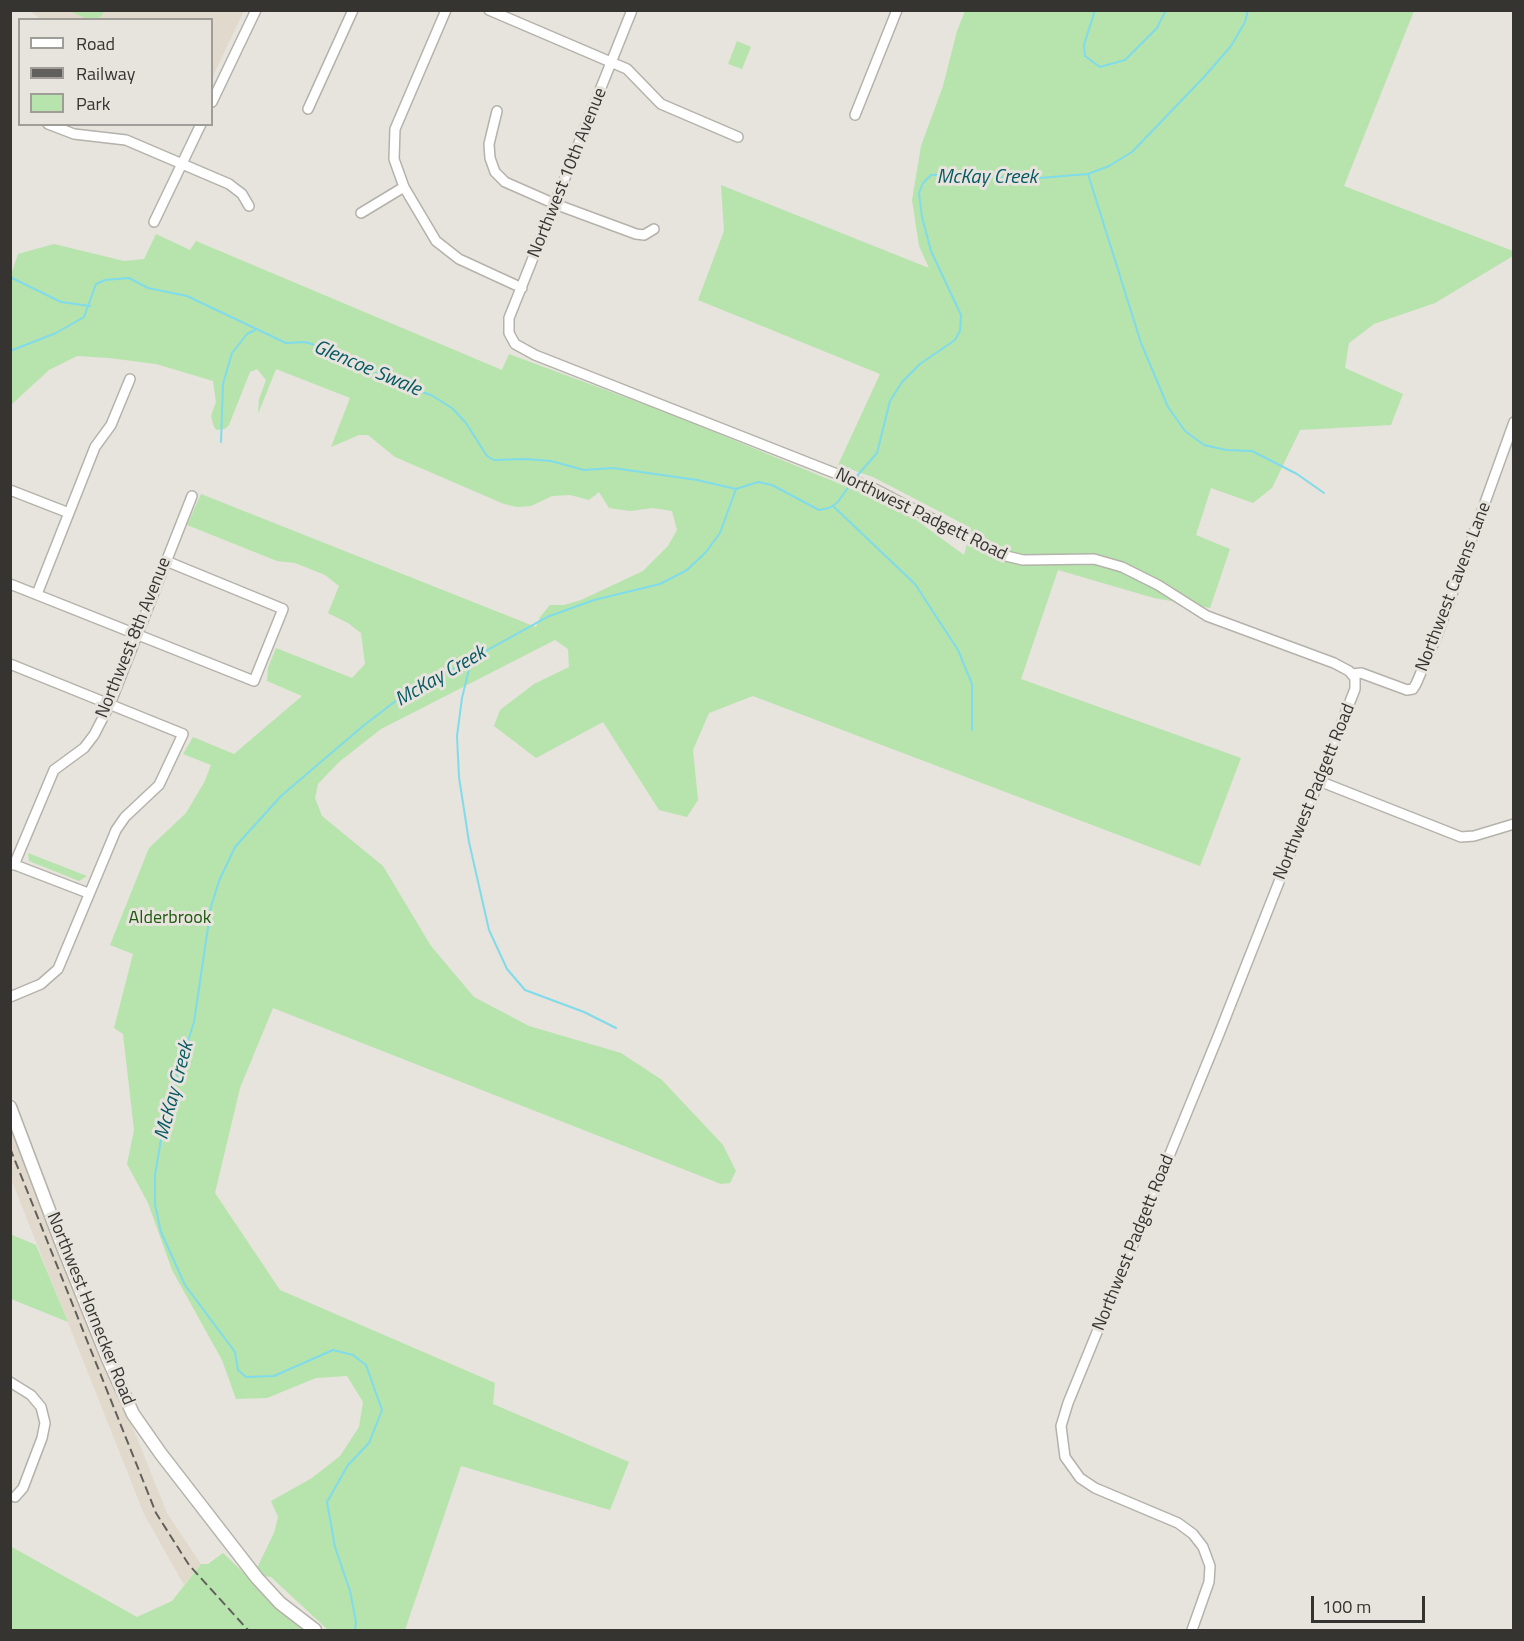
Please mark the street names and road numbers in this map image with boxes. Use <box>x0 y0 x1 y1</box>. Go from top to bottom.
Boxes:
street label: Northwest 10th Avenue <box>524 85 612 261</box>
street label: Northwest Padgett Road <box>832 464 1010 566</box>
street label: Northwest Cavens Lane <box>1412 499 1496 675</box>
street label: Northwest 8th Avenue <box>92 554 176 722</box>
street label: Northwest Padgett Road <box>1270 701 1360 883</box>
street label: Northwest Padgett Road <box>1089 1152 1179 1334</box>
street label: Northwest Hornecker Road <box>41 1209 139 1409</box>

